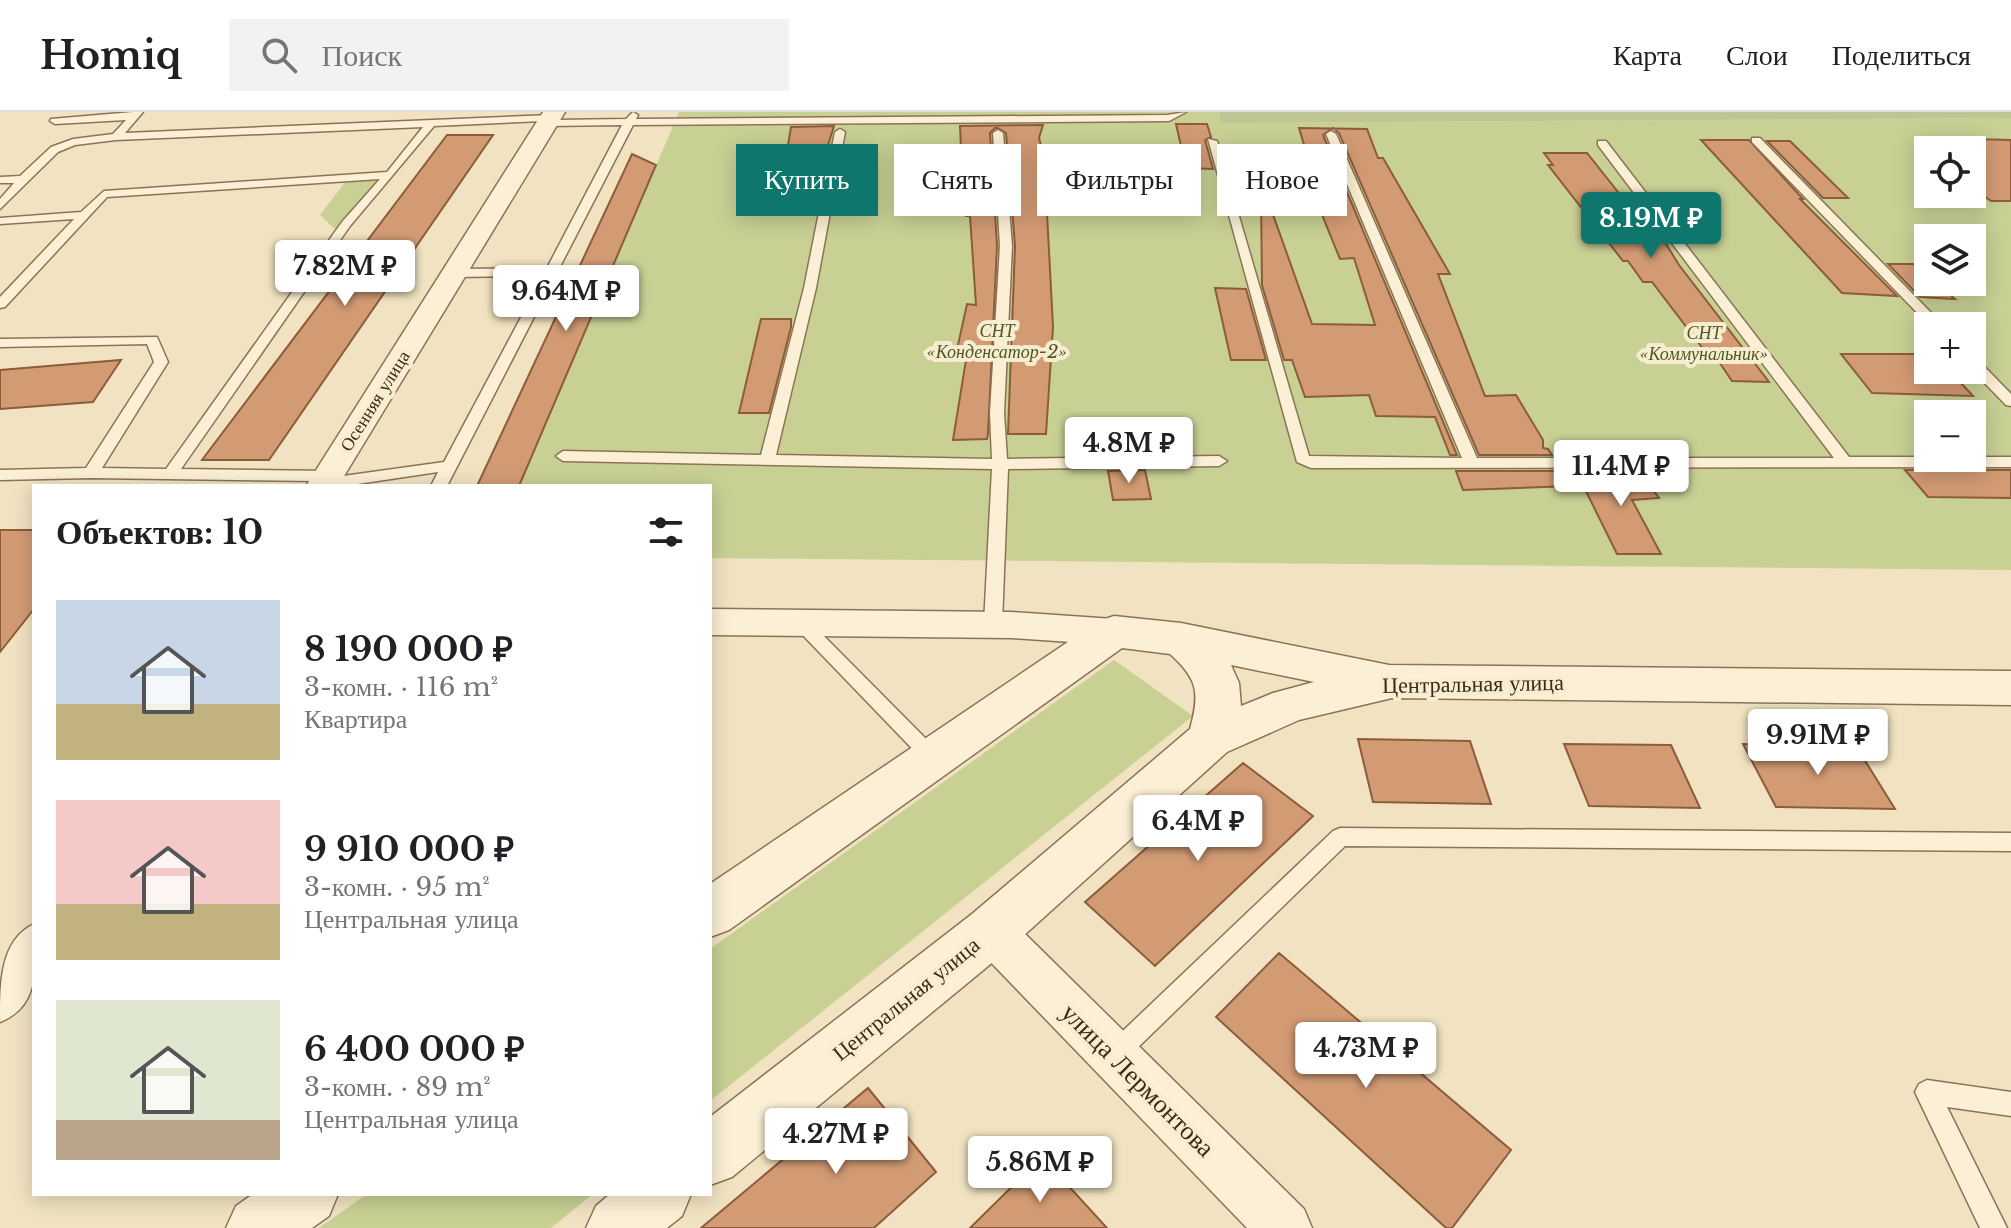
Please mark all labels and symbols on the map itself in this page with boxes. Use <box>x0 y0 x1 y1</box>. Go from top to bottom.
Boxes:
pin: 8.19M ₽ <box>1577 192 1725 260</box>
pin: 7.82M ₽ <box>271 240 419 308</box>
pin: 9.64M ₽ <box>492 265 640 333</box>
park label: СНТ «Конденсатор-2» <box>927 320 1067 363</box>
park label: СНТ «Коммунальник» <box>1640 322 1768 365</box>
street label: Осенняя улица <box>335 347 415 455</box>
pin: 4.8M ₽ <box>1064 417 1194 485</box>
pin: 11.4M ₽ <box>1547 440 1695 508</box>
street label: Центральная улица <box>1382 669 1564 699</box>
pin: 9.91M ₽ <box>1744 709 1892 777</box>
pin: 6.4M ₽ <box>1133 795 1263 863</box>
street label: Центральная улица <box>827 931 985 1067</box>
street label: улица Лермонтова <box>1055 997 1222 1164</box>
pin: 4.73M ₽ <box>1292 1022 1440 1090</box>
pin: 4.27M ₽ <box>762 1108 910 1176</box>
pin: 5.86M ₽ <box>966 1136 1114 1204</box>

